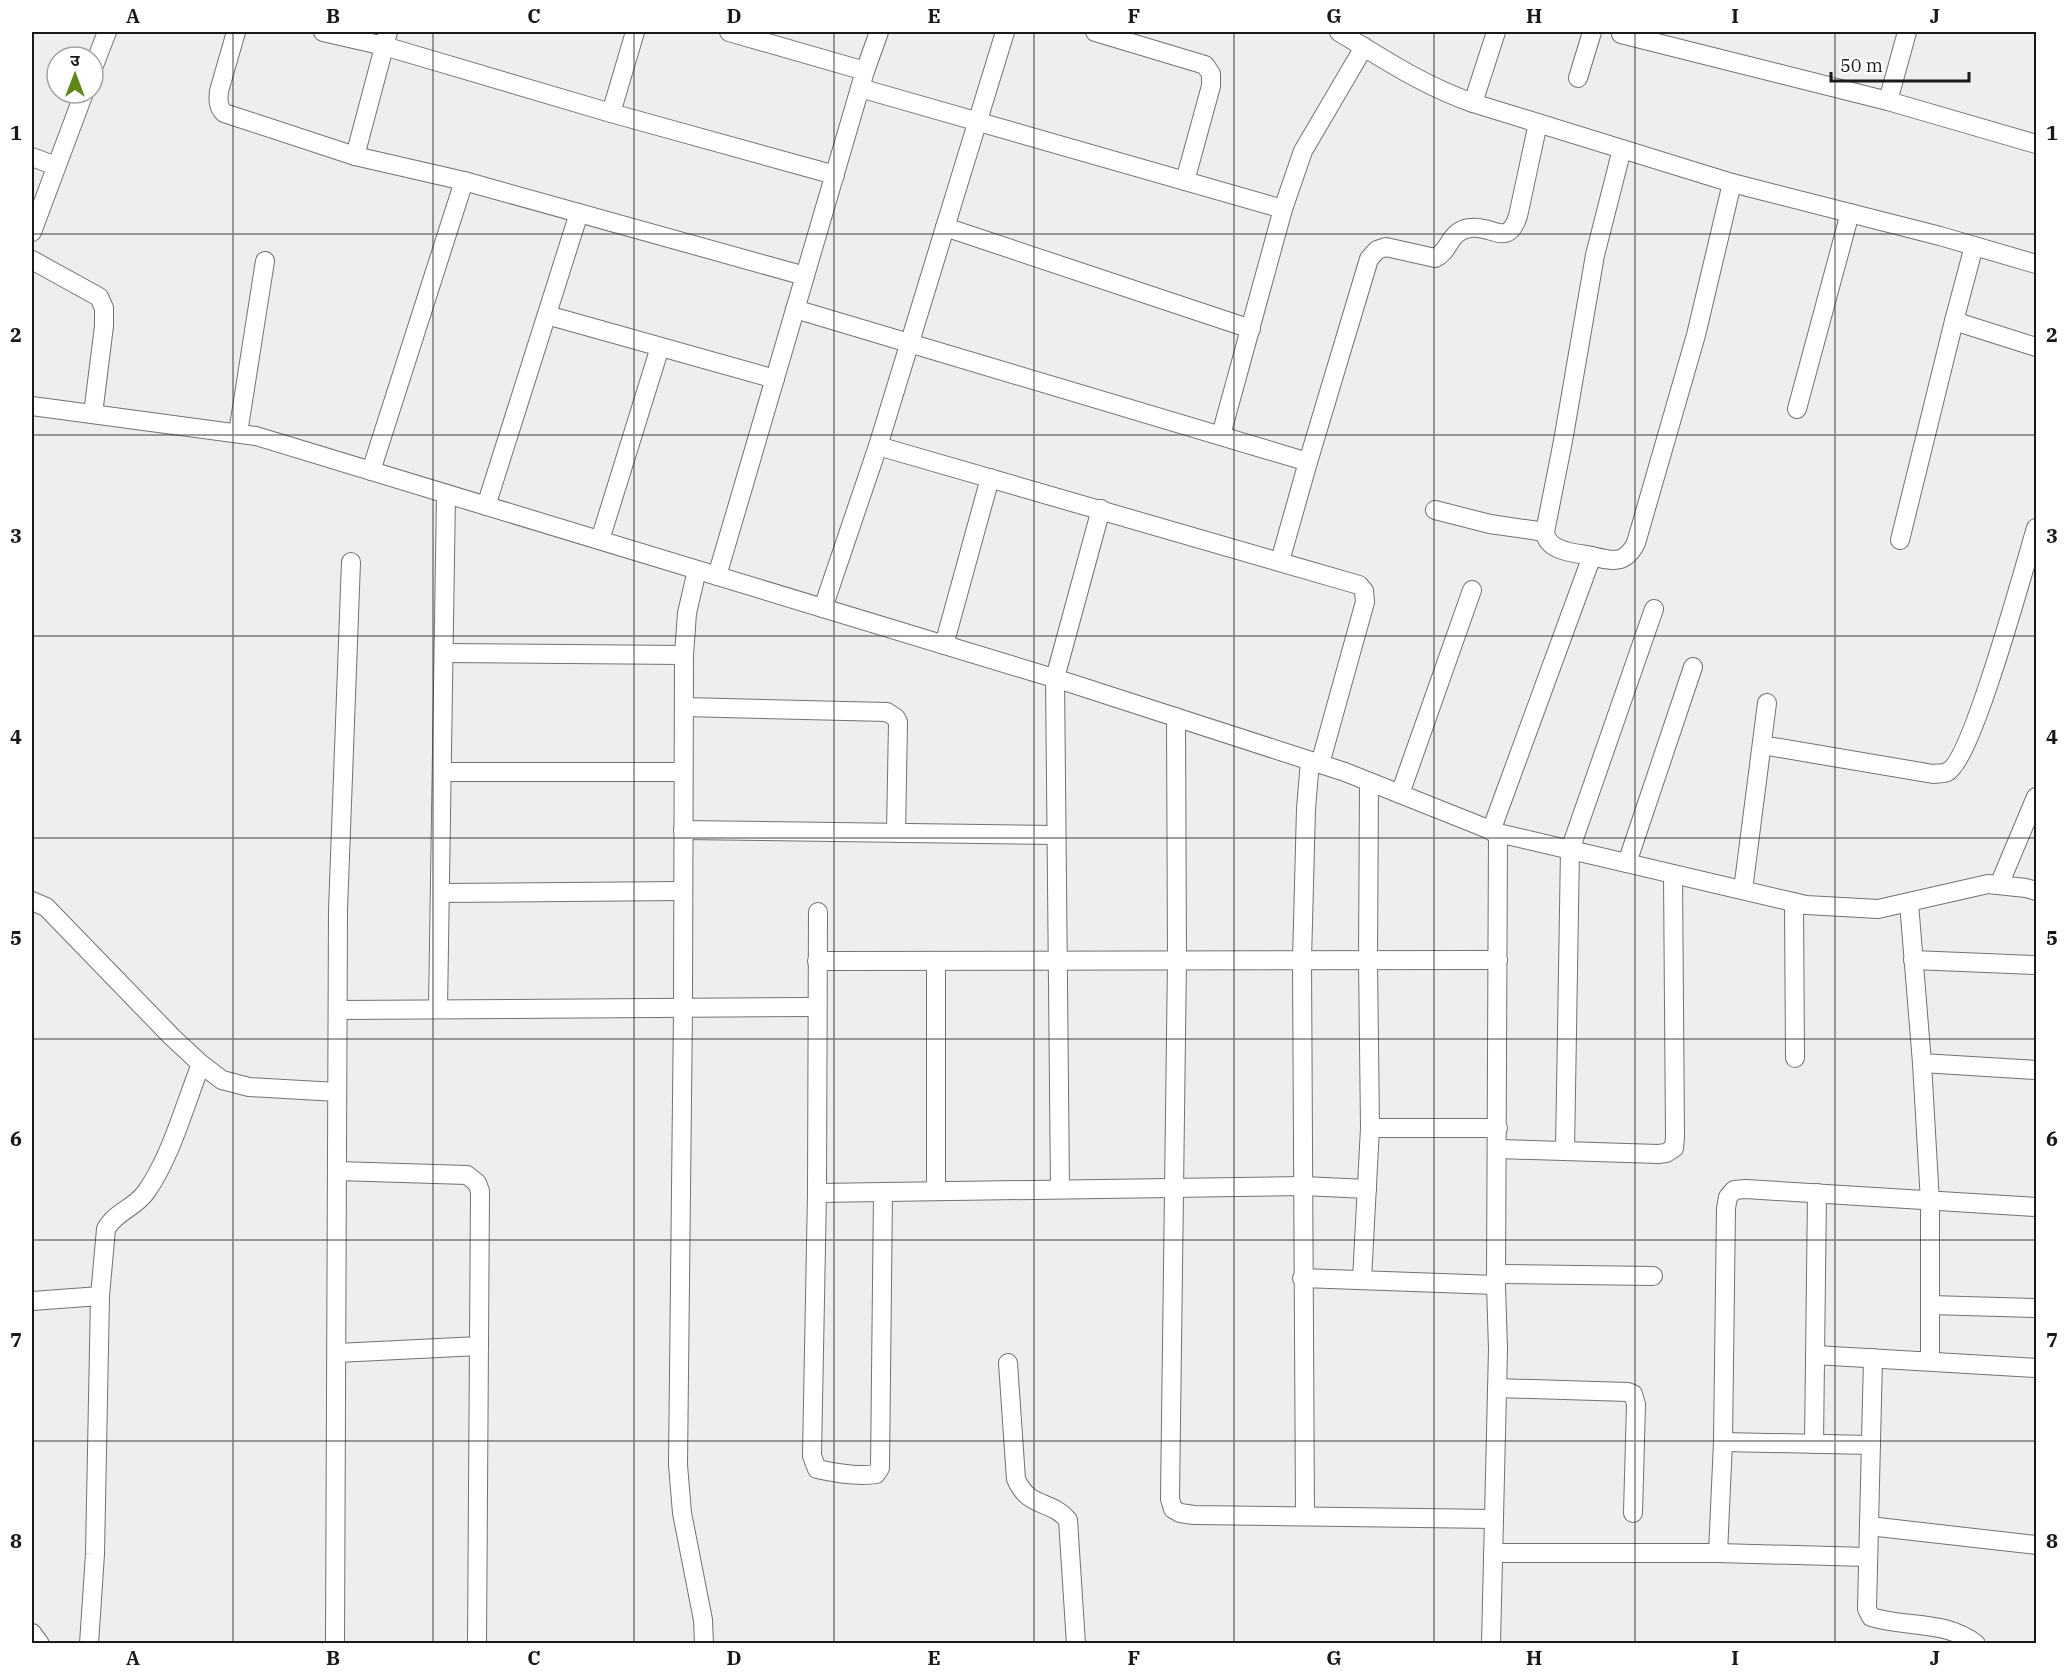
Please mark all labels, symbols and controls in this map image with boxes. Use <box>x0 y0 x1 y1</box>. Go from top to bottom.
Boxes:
text: A <box>126 2 140 29</box>
text: B <box>326 2 340 29</box>
text: C <box>527 2 541 29</box>
text: D <box>726 2 742 29</box>
text: E <box>927 2 941 29</box>
text: F <box>1128 2 1140 29</box>
text: G <box>1326 2 1342 29</box>
text: H <box>1526 2 1542 29</box>
text: I <box>1731 2 1739 29</box>
text: J <box>1930 2 1940 29</box>
north arrow <box>45 45 105 105</box>
scale bar <box>1831 45 1969 83</box>
text: उ <box>70 50 80 70</box>
text: 50 m <box>1840 54 1883 77</box>
text: 1 <box>10 119 22 146</box>
text: 1 <box>2046 119 2058 146</box>
text: 2 <box>10 321 22 348</box>
text: 2 <box>2046 321 2058 348</box>
text: 3 <box>10 522 22 549</box>
text: 3 <box>2046 522 2058 549</box>
text: 4 <box>10 723 22 750</box>
text: 4 <box>2046 723 2058 750</box>
text: 5 <box>10 924 22 951</box>
text: 5 <box>2046 924 2058 951</box>
text: 6 <box>10 1125 22 1152</box>
text: 6 <box>2046 1125 2058 1152</box>
text: 7 <box>10 1326 22 1353</box>
text: 7 <box>2046 1326 2058 1353</box>
text: 8 <box>10 1527 22 1554</box>
text: 8 <box>2046 1527 2058 1554</box>
text: A <box>126 1644 140 1671</box>
text: B <box>326 1644 340 1671</box>
text: C <box>527 1644 541 1671</box>
text: D <box>726 1644 742 1671</box>
text: E <box>927 1644 941 1671</box>
text: F <box>1128 1644 1140 1671</box>
text: G <box>1326 1644 1342 1671</box>
text: H <box>1526 1644 1542 1671</box>
text: I <box>1731 1644 1739 1671</box>
text: J <box>1930 1644 1940 1671</box>

